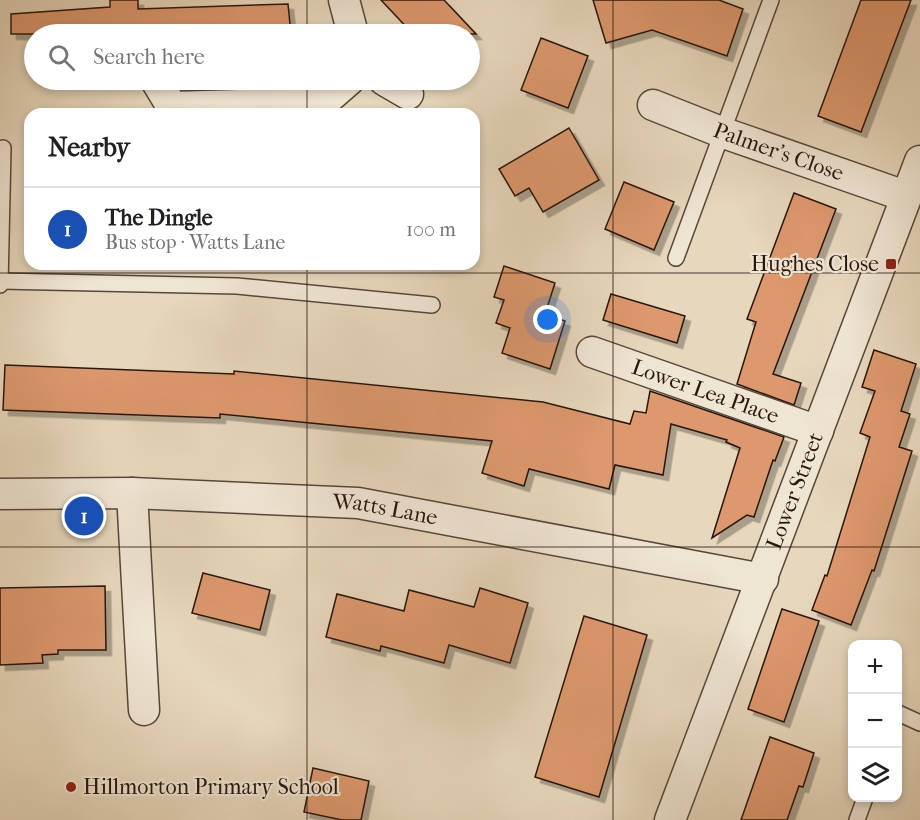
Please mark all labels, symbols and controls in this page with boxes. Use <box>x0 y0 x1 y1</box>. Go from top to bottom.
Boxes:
search box <box>24 24 480 90</box>
icon: search <box>45 41 78 74</box>
text: Search here <box>93 44 205 70</box>
street label: Palmer's Close <box>709 117 847 187</box>
text: Nearby <box>48 132 130 163</box>
text: The Dingle <box>105 205 213 231</box>
text: 1 <box>64 218 71 241</box>
text: 100 m <box>406 218 456 241</box>
text: Bus stop · Watts Lane <box>105 231 285 254</box>
place label: Hughes Close <box>751 251 879 277</box>
marker: Hughes Close <box>884 257 898 271</box>
your location <box>533 305 562 334</box>
street label: Lower Lea Place <box>628 354 783 429</box>
street label: Lower Street <box>761 429 829 553</box>
street label: Watts Lane <box>331 489 440 531</box>
pin: 1 <box>64 494 104 538</box>
map controls <box>848 640 902 802</box>
button: + <box>848 640 902 694</box>
button: − <box>848 694 902 748</box>
button: layers <box>848 748 902 802</box>
place label: Hillmorton Primary School <box>83 774 339 800</box>
marker: Hillmorton Primary School <box>64 780 78 794</box>

